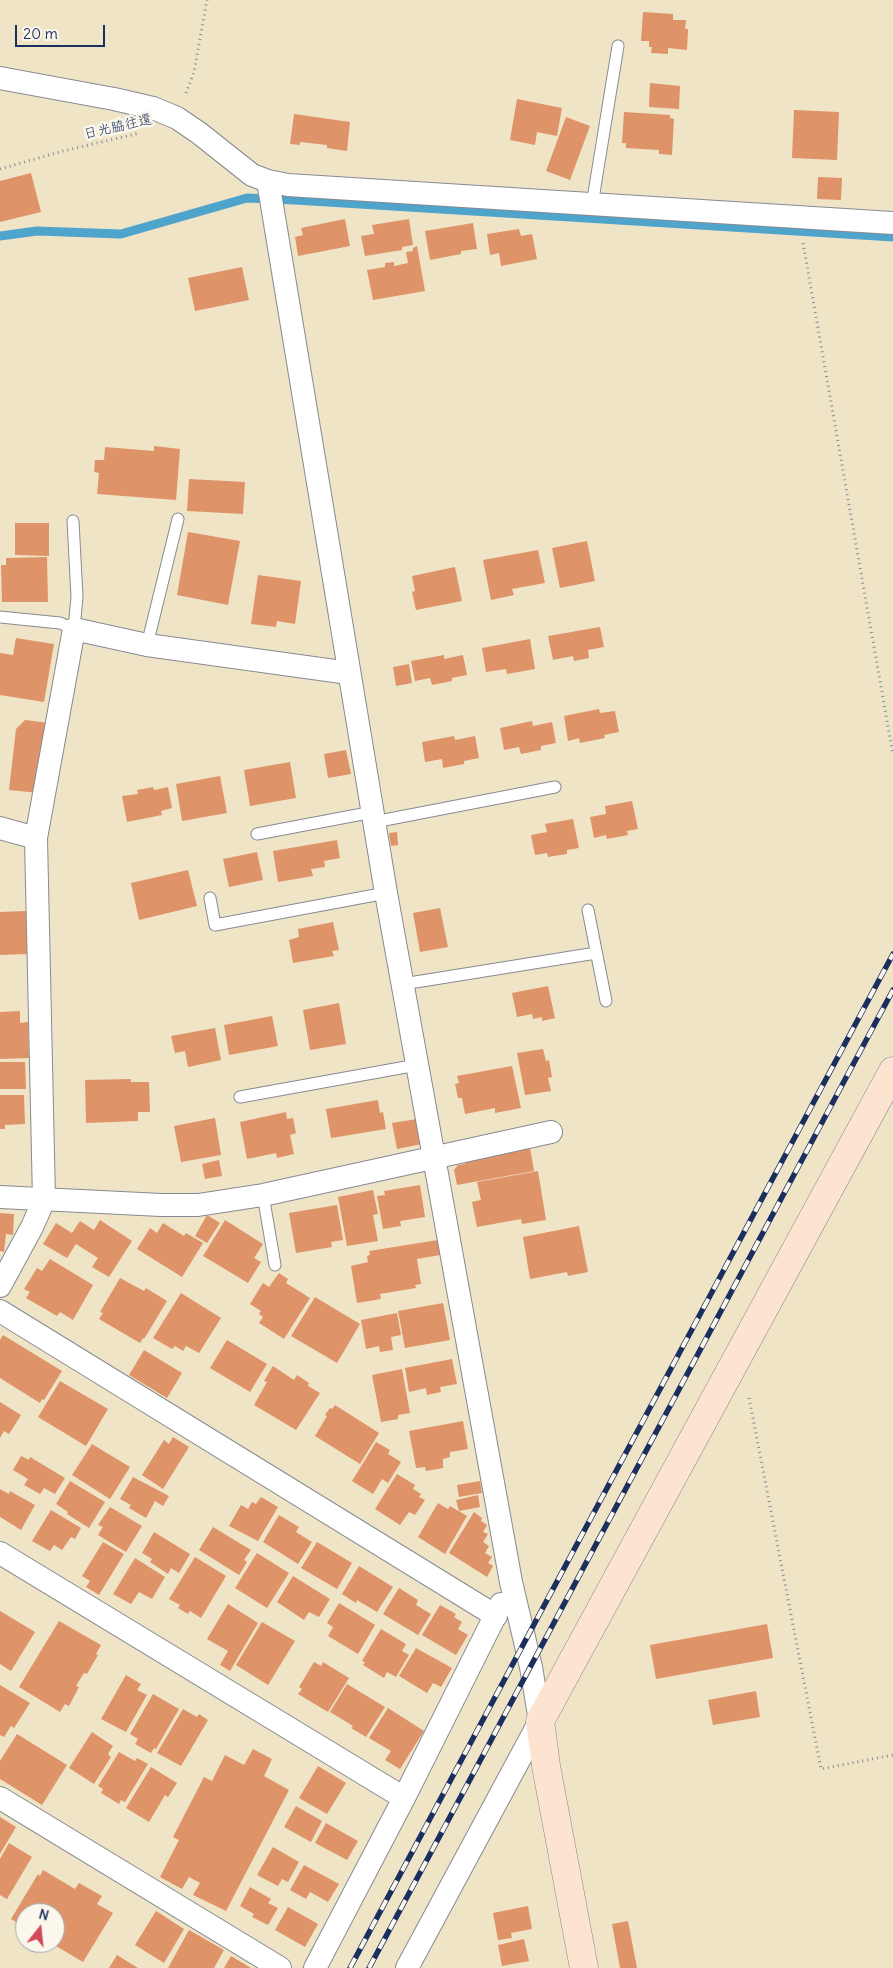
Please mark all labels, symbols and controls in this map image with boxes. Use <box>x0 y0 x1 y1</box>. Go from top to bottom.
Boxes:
scale bar <box>18 15 108 47</box>
text: 20 m <box>23 24 58 43</box>
street label: 日光脇往還 <box>82 111 154 143</box>
north arrow <box>15 1903 65 1953</box>
text: N <box>37 1905 51 1925</box>

